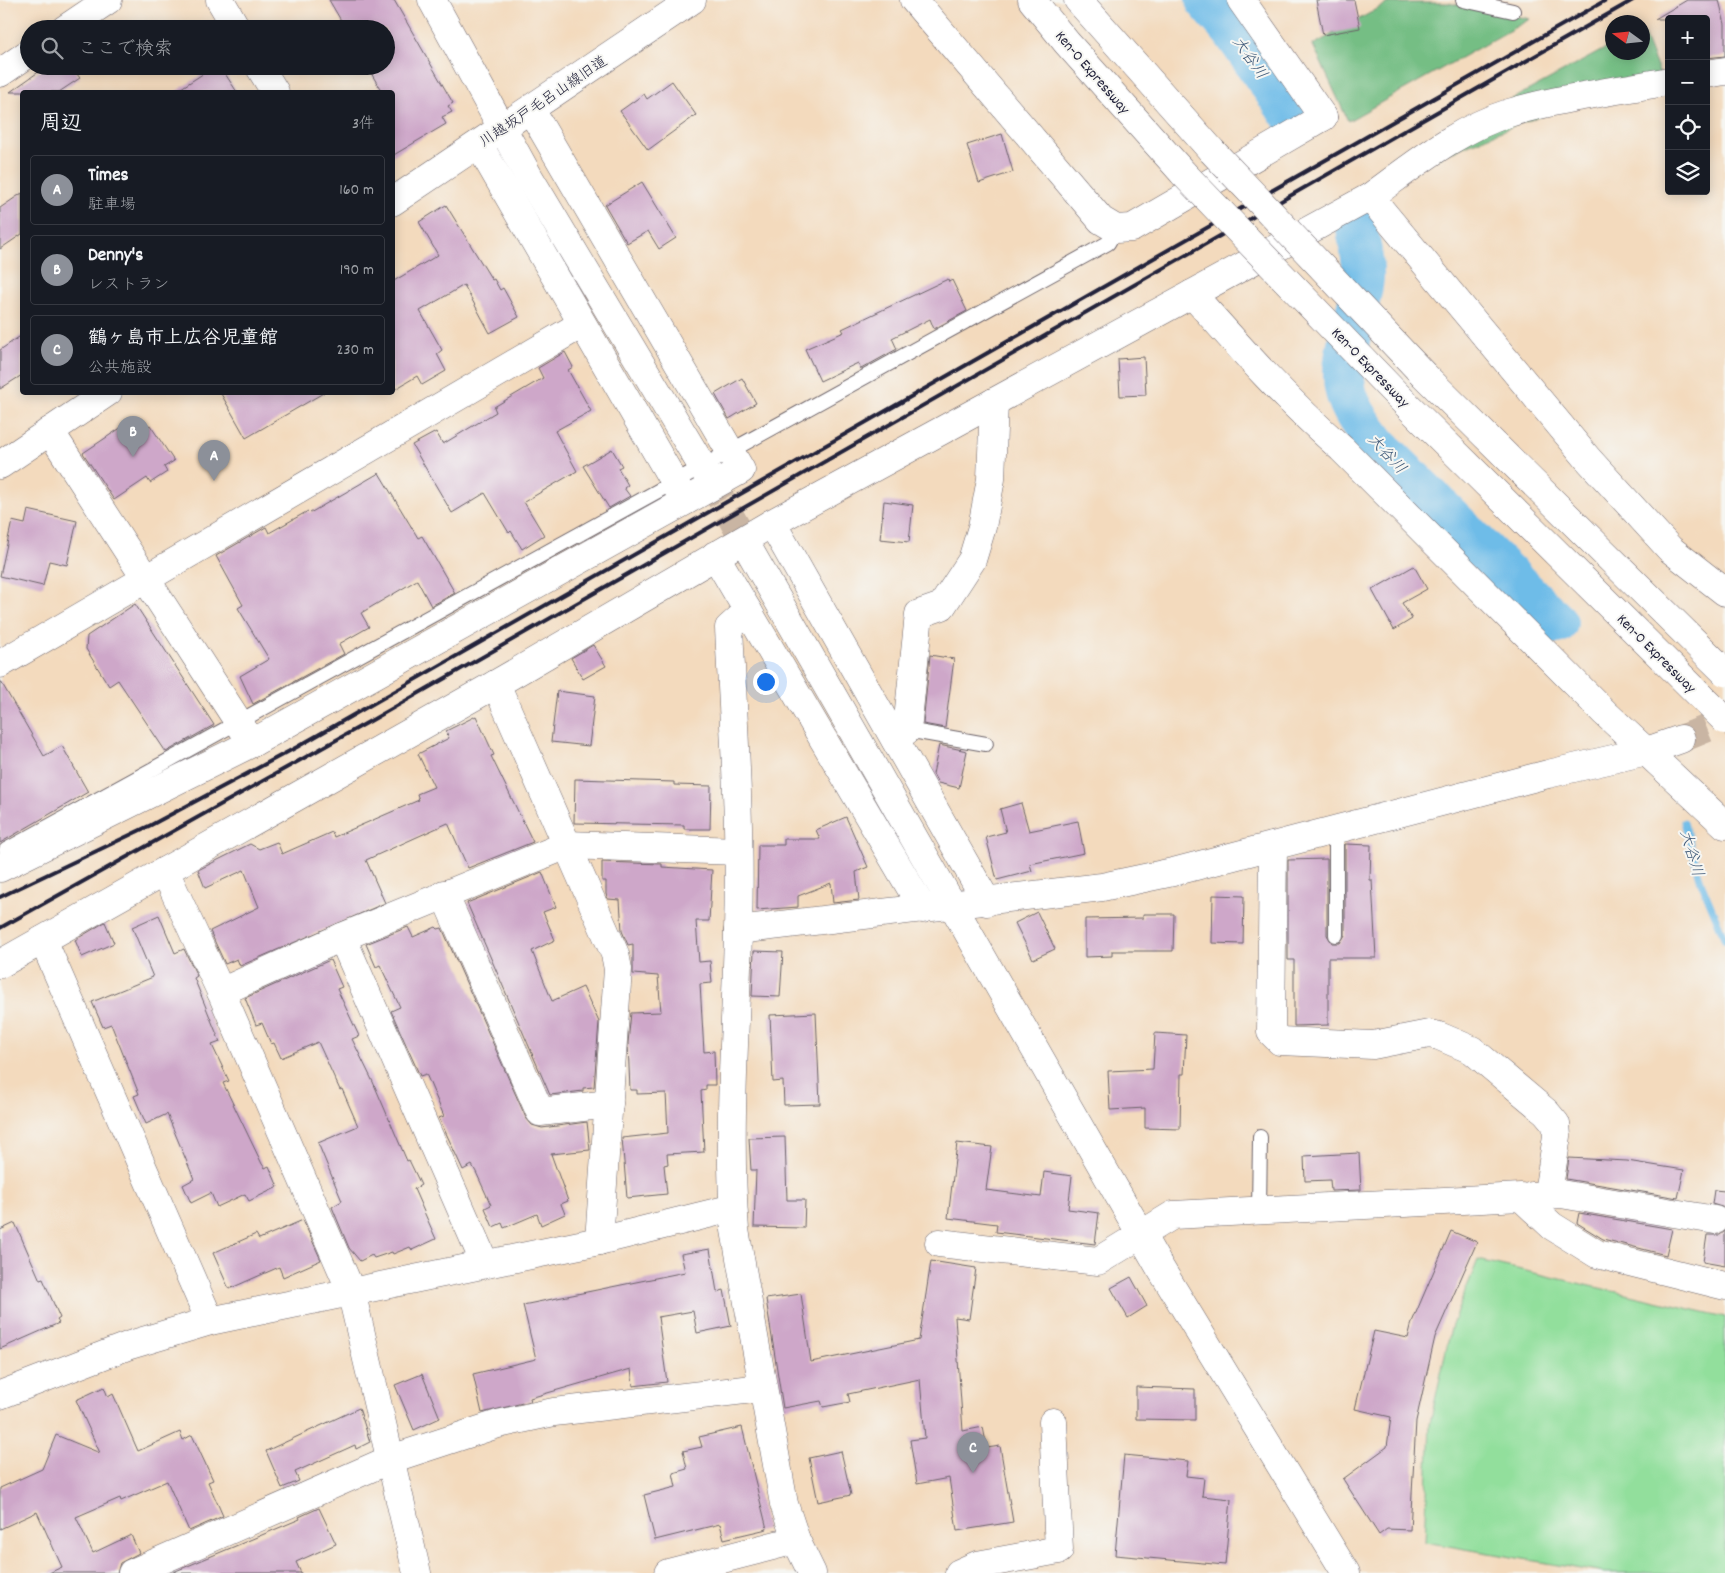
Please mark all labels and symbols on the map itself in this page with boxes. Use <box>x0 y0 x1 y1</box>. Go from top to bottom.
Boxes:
north arrow <box>1605 15 1650 60</box>
street label: Ken-O Expressway <box>1049 27 1135 121</box>
water label: 大谷川 <box>1226 32 1272 85</box>
street label: 川越坂戸毛呂山線旧道 <box>476 52 612 154</box>
street label: Ken-O Expressway <box>1325 323 1414 414</box>
pin: B <box>117 416 149 457</box>
water label: 大谷川 <box>1361 429 1411 480</box>
pin: A <box>198 440 230 481</box>
street label: Ken-O Expressway <box>1611 610 1701 700</box>
your location <box>753 669 779 695</box>
water label: 大谷川 <box>1673 827 1708 880</box>
pin: C <box>957 1432 989 1473</box>

